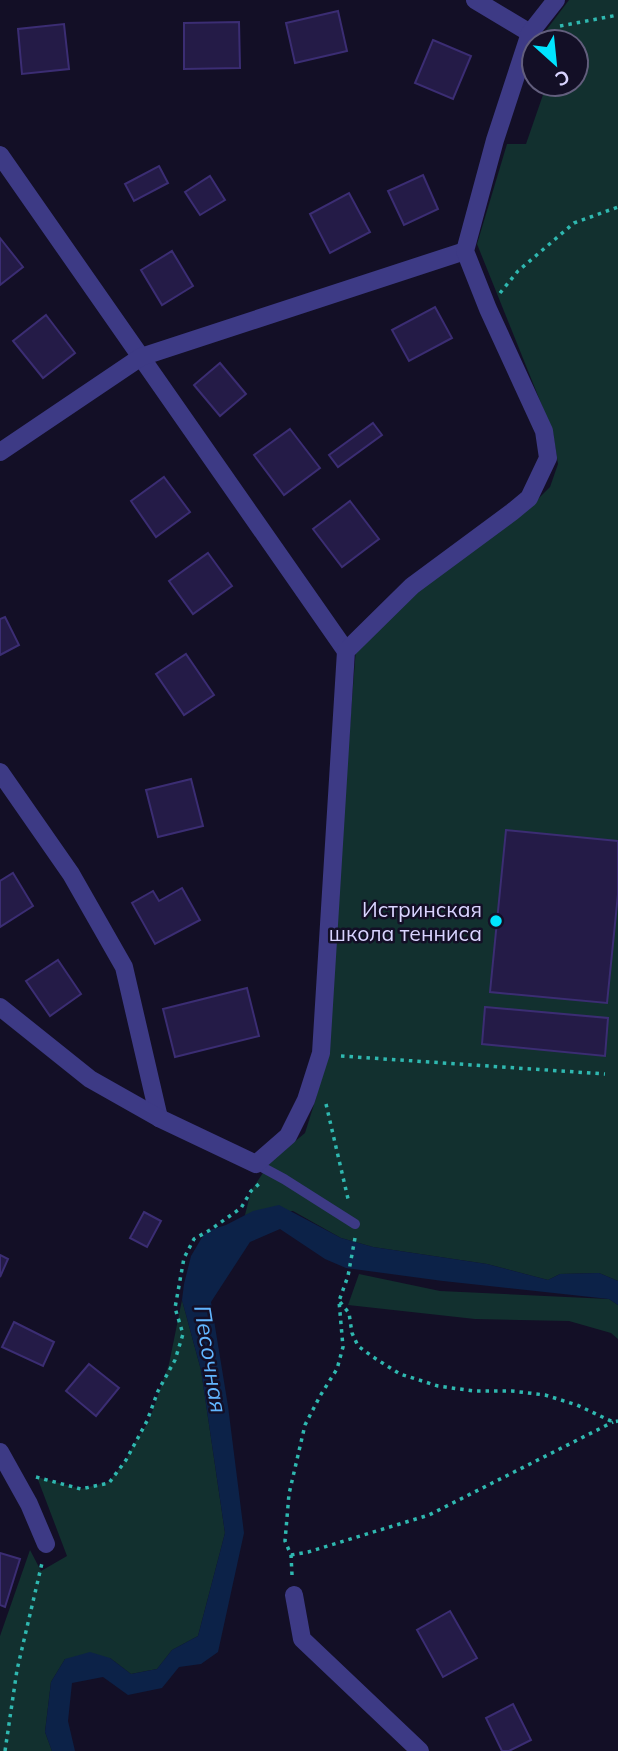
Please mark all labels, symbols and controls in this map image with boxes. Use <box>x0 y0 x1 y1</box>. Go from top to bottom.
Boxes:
north arrow <box>520 28 590 98</box>
text: С <box>551 65 574 92</box>
place label: Истринская школа тенниса <box>329 896 482 946</box>
marker: Истринская школа тенниса <box>488 913 504 929</box>
water label: Песочная <box>188 1303 234 1415</box>

